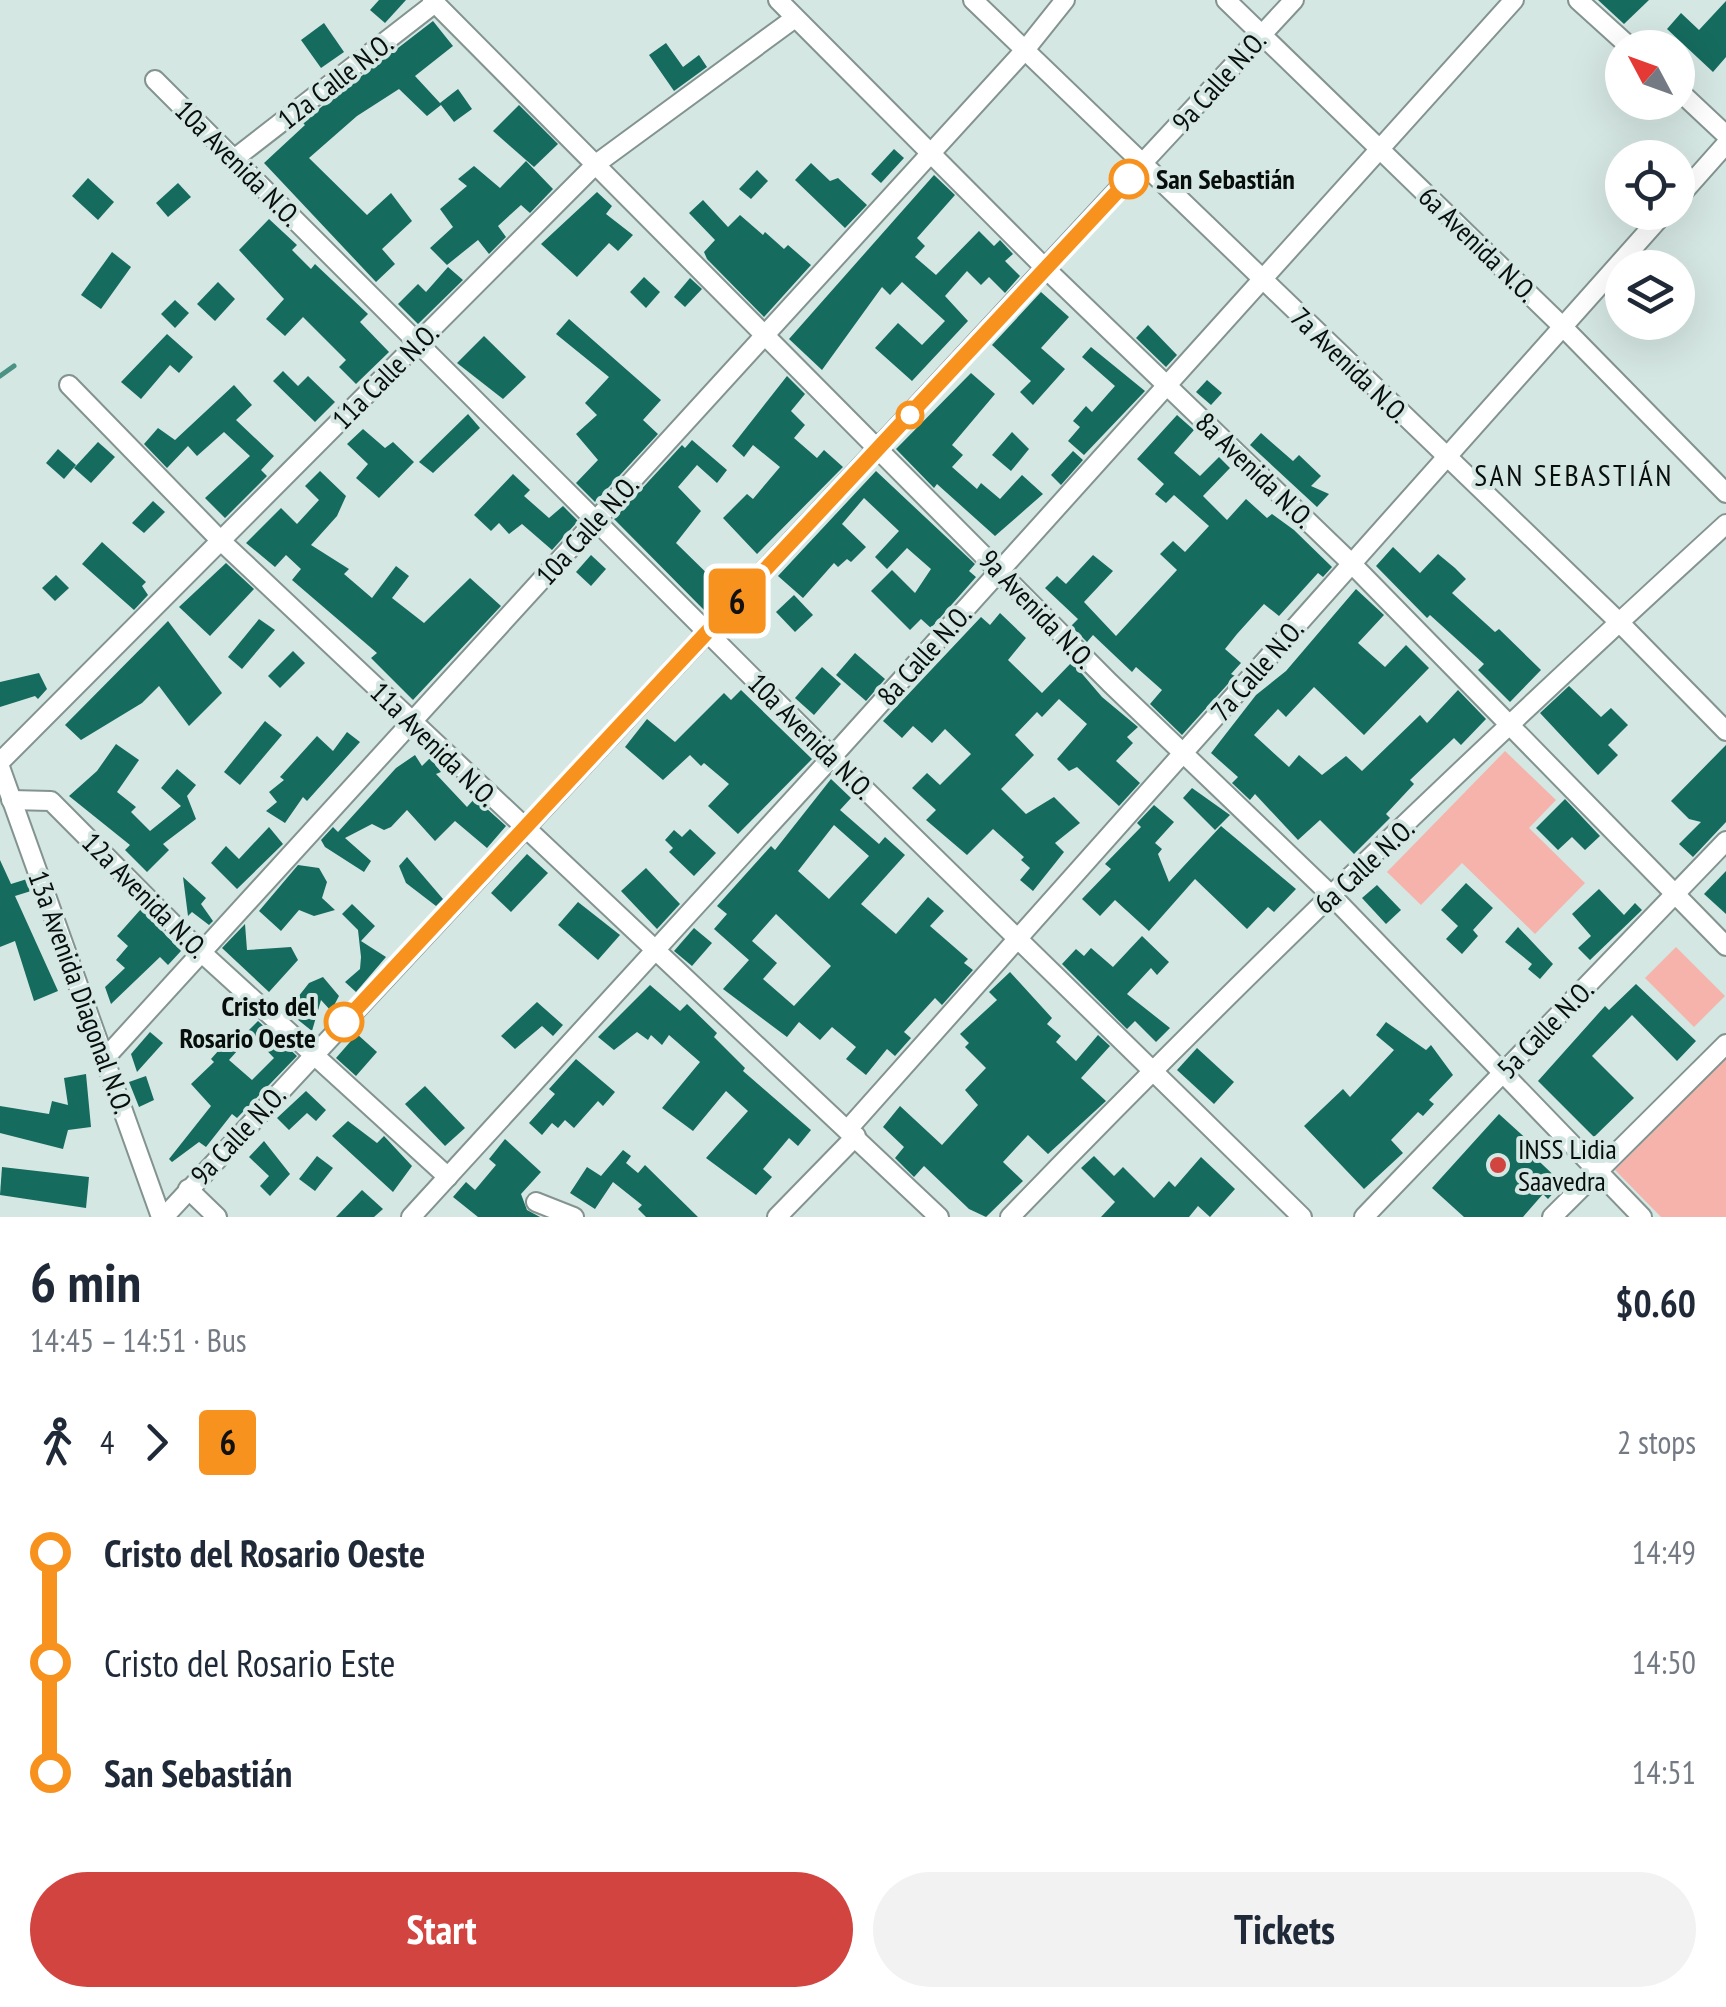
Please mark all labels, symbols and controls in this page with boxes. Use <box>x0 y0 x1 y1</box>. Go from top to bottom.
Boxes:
street label: 9a Calle N.O. <box>1163 22 1274 139</box>
street label: 12a Calle N.O. <box>270 24 400 137</box>
north arrow <box>1605 30 1695 120</box>
map controls <box>1605 30 1695 340</box>
street label: 10a Avenida N.O. <box>167 92 309 234</box>
button: locate <box>1605 140 1695 230</box>
marker: San Sebastián <box>1110 160 1148 198</box>
place label: San Sebastián <box>1156 160 1295 197</box>
street label: 6a Avenida N.O. <box>1411 178 1546 309</box>
button: layers <box>1605 250 1695 340</box>
street label: 7a Avenida N.O. <box>1283 299 1417 430</box>
street label: 11a Calle N.O. <box>323 314 446 437</box>
unlabelled marker <box>897 402 923 428</box>
street label: 8a Avenida N.O. <box>1188 404 1323 535</box>
district label: SAN SEBASTIÁN <box>1474 455 1674 494</box>
street label: 10a Calle N.O. <box>527 467 646 593</box>
street label: 9a Avenida N.O. <box>972 541 1103 676</box>
line badge: 6 <box>704 568 770 634</box>
text: 6 <box>729 578 745 624</box>
street label: 8a Calle N.O. <box>868 596 979 713</box>
street label: 7a Calle N.O. <box>1202 611 1311 728</box>
street label: 10a Avenida N.O. <box>740 665 882 807</box>
street label: 11a Avenida N.O. <box>363 673 506 814</box>
street label: 6a Calle N.O. <box>1306 810 1422 921</box>
street label: 12a Avenida N.O. <box>74 824 216 966</box>
street label: 13a Avenida Diagonal N.O. <box>20 865 143 1118</box>
street label: 5a Calle N.O. <box>1488 971 1601 1086</box>
place label: Cristo del Rosario Oeste <box>179 987 316 1056</box>
marker: Cristo del Rosario Oeste <box>325 1003 363 1041</box>
street label: 9a Calle N.O. <box>182 1077 293 1193</box>
place label: INSS Lidia Saavedra <box>1518 1130 1617 1199</box>
marker: INSS Lidia Saavedra <box>1487 1154 1509 1176</box>
text: 6 min <box>30 1246 141 1317</box>
text: $0.60 <box>1615 1278 1696 1327</box>
text: 14:45 – 14:51 · Bus <box>30 1319 247 1361</box>
icon: walk <box>30 1415 85 1470</box>
icon: forward <box>129 1415 184 1470</box>
text: 6 <box>219 1419 236 1465</box>
text: 4 <box>100 1421 114 1463</box>
text: 2 stops <box>1617 1421 1696 1463</box>
text: Cristo del Rosario Oeste <box>104 1528 425 1577</box>
text: 14:49 <box>1632 1531 1696 1573</box>
text: Cristo del Rosario Este <box>104 1638 395 1687</box>
text: 14:50 <box>1632 1641 1696 1683</box>
text: San Sebastián <box>104 1748 292 1797</box>
text: 14:51 <box>1632 1751 1696 1793</box>
button: Start <box>30 1872 853 1987</box>
button: Tickets <box>873 1872 1696 1987</box>

